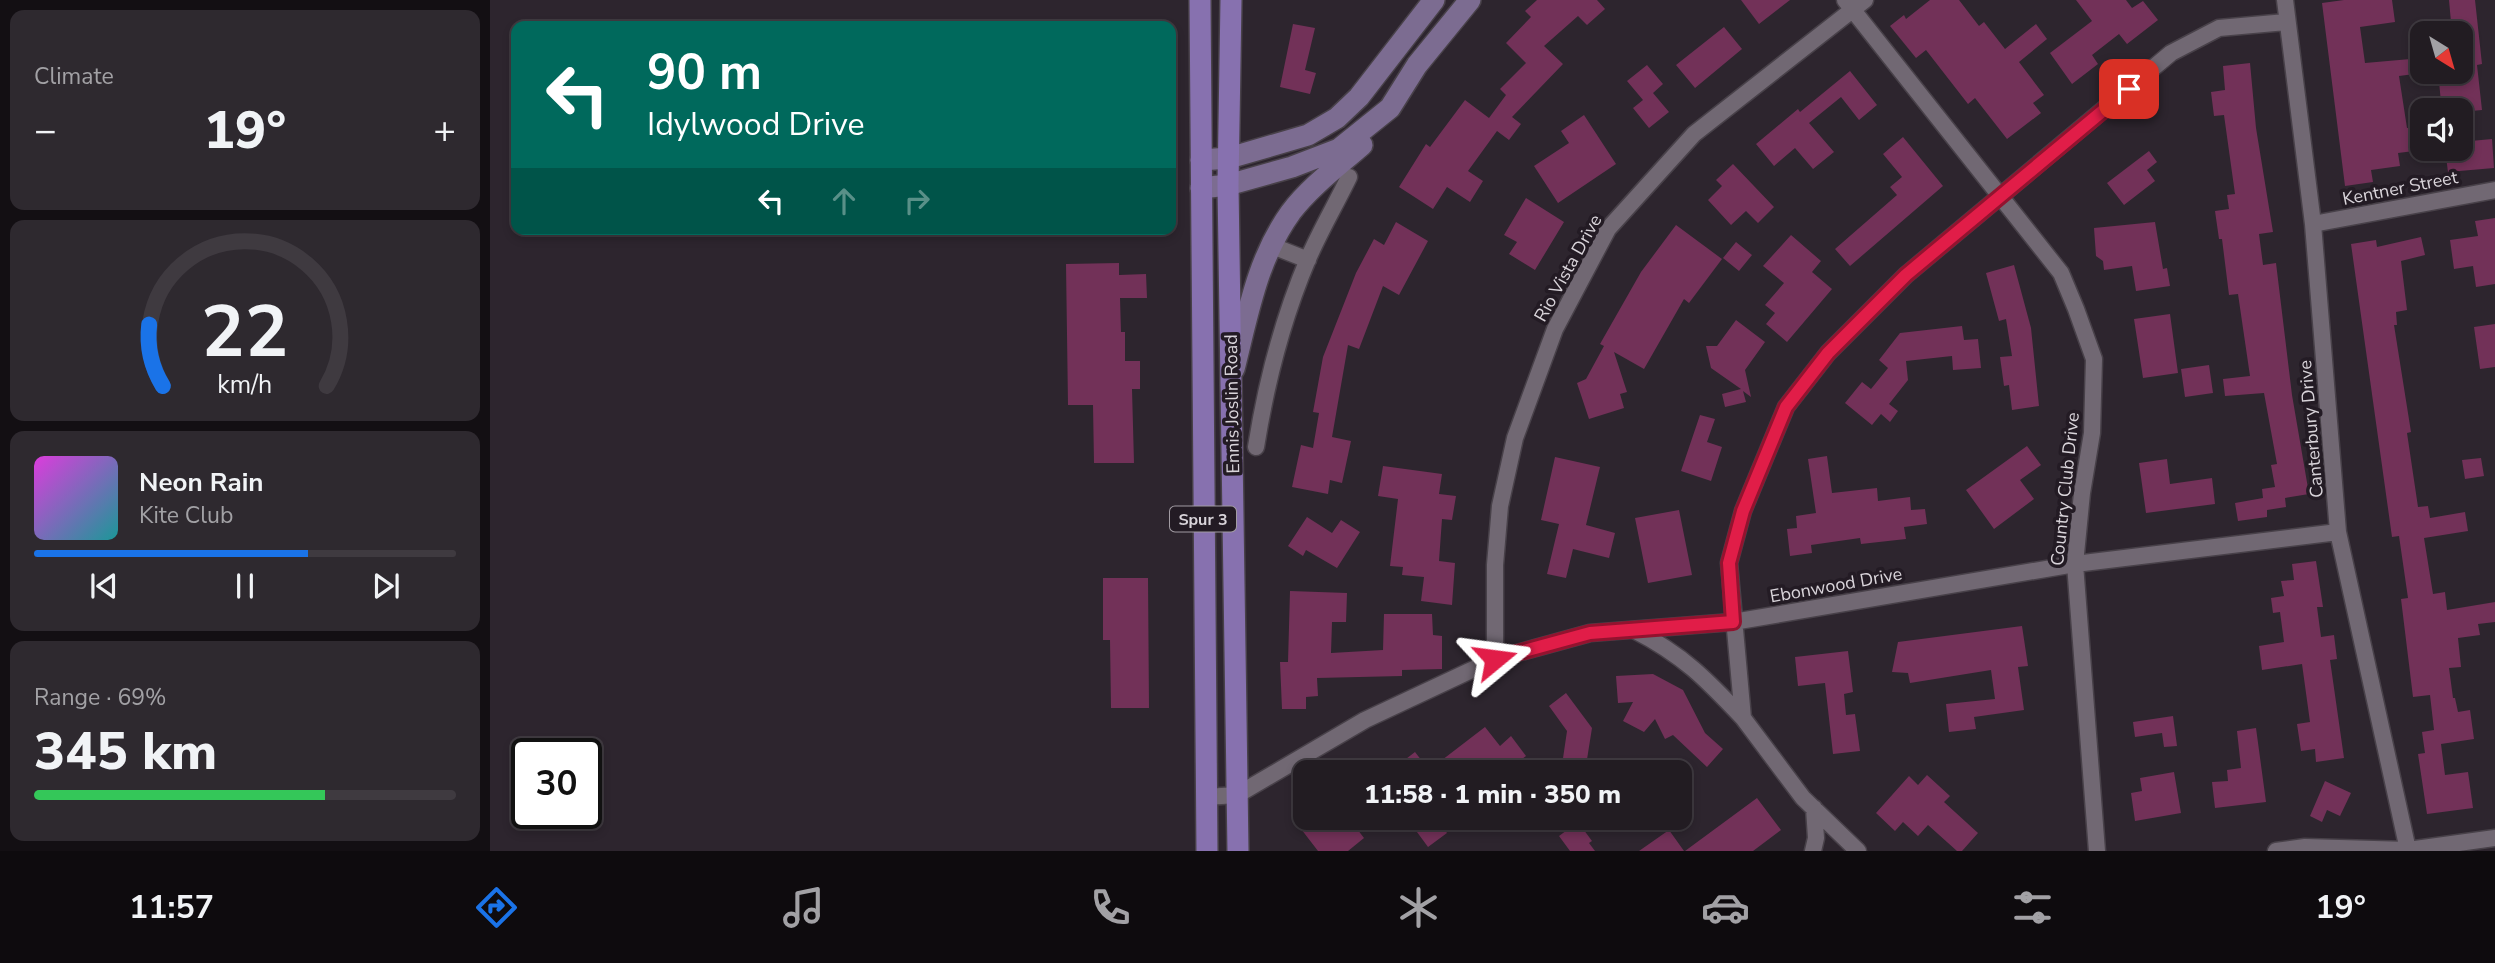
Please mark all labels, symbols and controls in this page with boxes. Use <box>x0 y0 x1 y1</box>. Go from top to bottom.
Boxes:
north arrow <box>2410 21 2473 84</box>
map controls <box>2410 21 2473 161</box>
text: 90 m <box>647 39 762 106</box>
icon: left <box>532 49 623 140</box>
pin <box>2099 59 2159 119</box>
text: Climate <box>34 61 114 92</box>
icon: arrive <box>2110 70 2148 108</box>
text: 19° <box>204 95 286 166</box>
button: sound <box>2410 98 2473 161</box>
text: Idylwood Drive <box>647 103 864 146</box>
text: − <box>34 105 57 156</box>
text: + <box>433 105 456 156</box>
street label: Kentner Street <box>2340 165 2460 211</box>
icon: left <box>752 182 790 220</box>
icon: ahead <box>825 182 863 220</box>
icon: right <box>898 182 936 220</box>
street label: Rio Vista Drive <box>1529 210 1607 326</box>
text: 22 <box>201 283 289 383</box>
street label: Ennis Joslin Road <box>1219 334 1245 474</box>
street label: Canterbury Drive <box>2293 359 2329 499</box>
text: km/h <box>217 368 273 402</box>
street label: Country Club Drive <box>2045 411 2085 567</box>
text: Neon Rain <box>139 465 264 500</box>
text: Kite Club <box>139 500 233 531</box>
road number: Spur 3 <box>1170 506 1236 532</box>
street label: Ebonwood Drive <box>1768 562 1904 608</box>
icon: previous <box>85 567 123 605</box>
icon: pause <box>226 567 264 605</box>
icon: next <box>367 567 405 605</box>
position arrow <box>1458 622 1532 696</box>
text: Range · 69% <box>34 682 166 713</box>
text: 345 km <box>34 716 217 787</box>
speed limit sign: 30 <box>511 738 602 829</box>
text: 11:58 · 1 min · 350 m <box>1364 777 1621 812</box>
icon: directions <box>472 883 521 932</box>
icon: music <box>779 883 828 932</box>
icon: phone <box>1086 883 1135 932</box>
icon: climate <box>1394 883 1443 932</box>
icon: car <box>1701 883 1750 932</box>
icon: filters <box>2008 883 2057 932</box>
text: 11:57 <box>129 886 214 929</box>
text: 19° <box>2315 886 2366 929</box>

